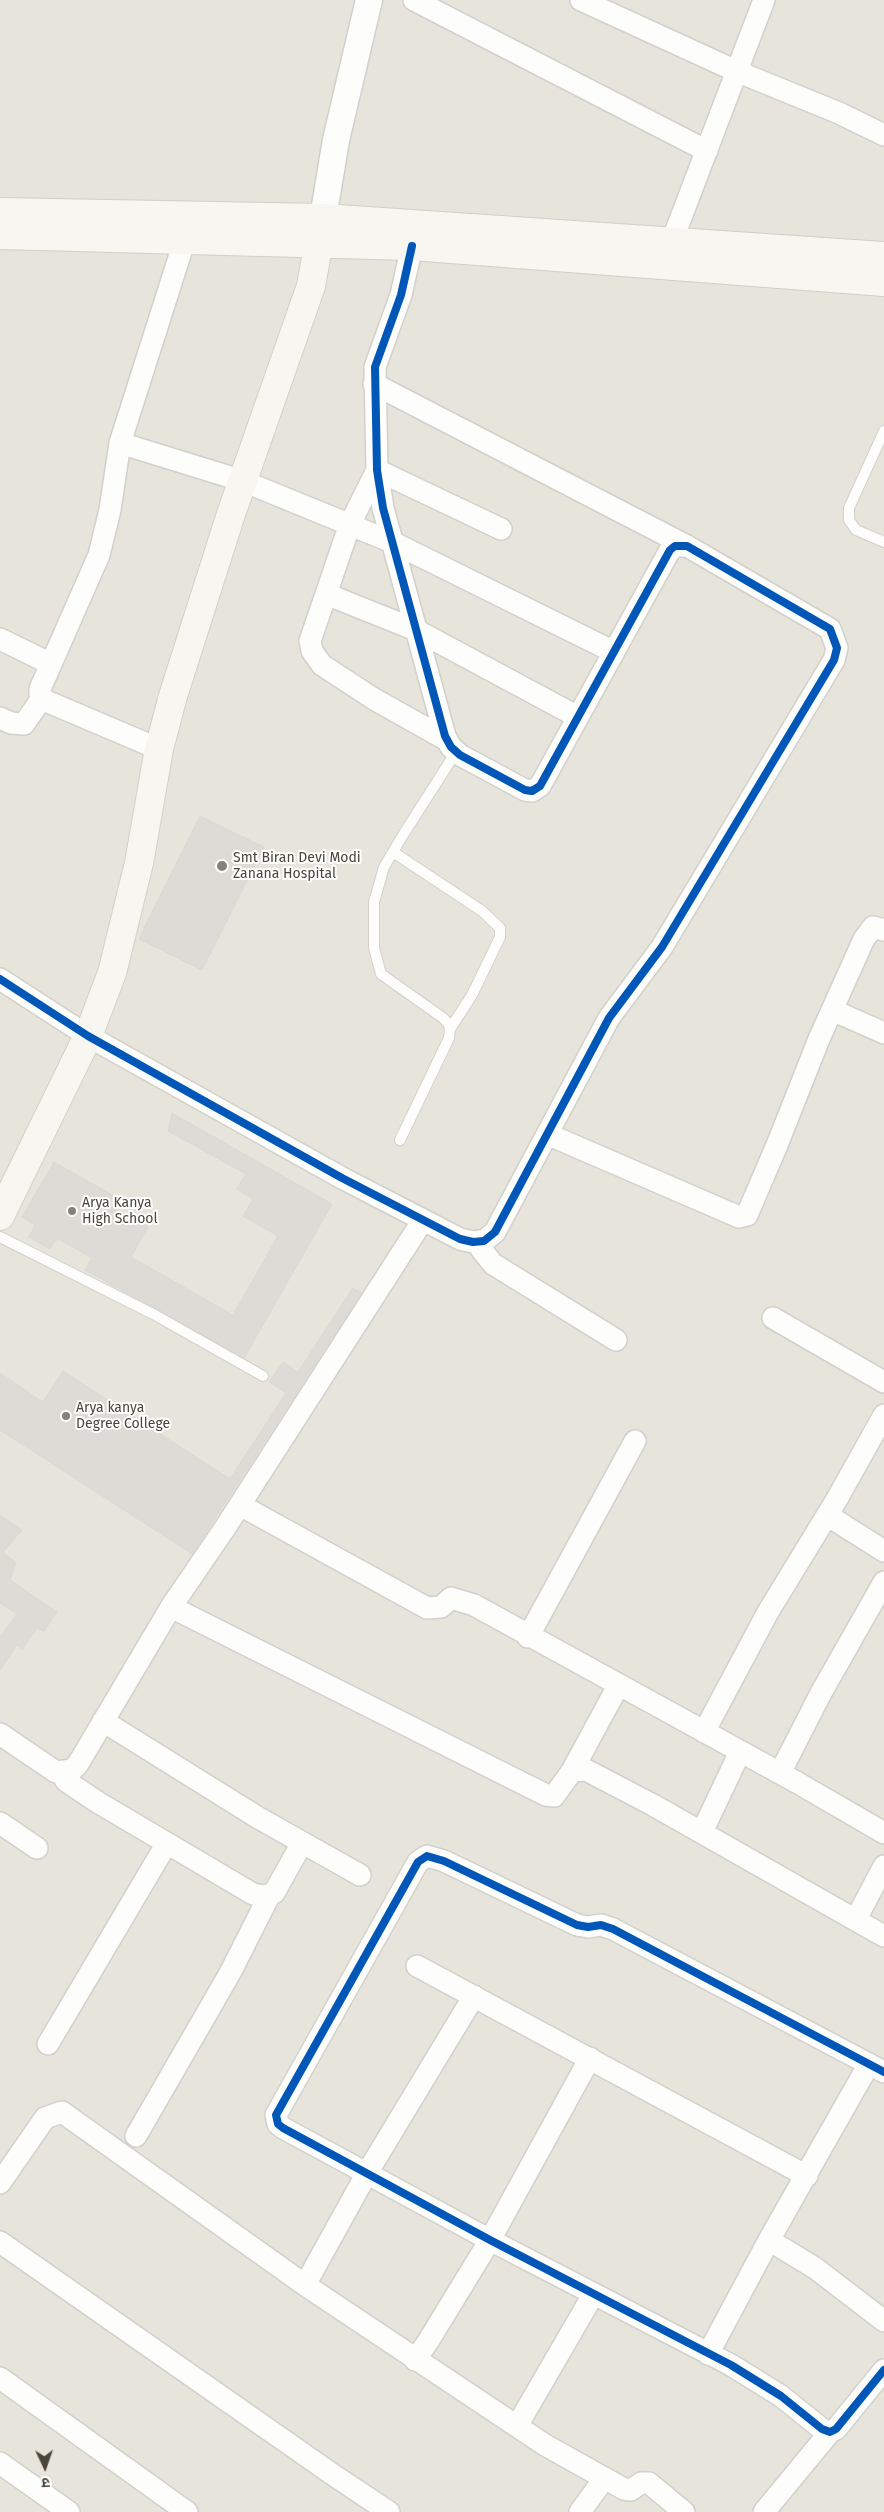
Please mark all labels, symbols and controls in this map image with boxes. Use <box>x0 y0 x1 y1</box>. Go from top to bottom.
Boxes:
place label: Smt Biran Devi Modi Zanana Hospital <box>233 850 361 882</box>
marker: Smt Biran Devi Modi Zanana Hospital <box>215 859 229 873</box>
place label: Arya Kanya High School <box>82 1195 158 1228</box>
marker: Arya Kanya High School <box>66 1205 78 1217</box>
place label: Arya kanya Degree College <box>76 1400 170 1432</box>
marker: Arya kanya Degree College <box>60 1410 72 1422</box>
north arrow <box>20 2442 70 2492</box>
text: उ <box>41 2474 50 2491</box>

